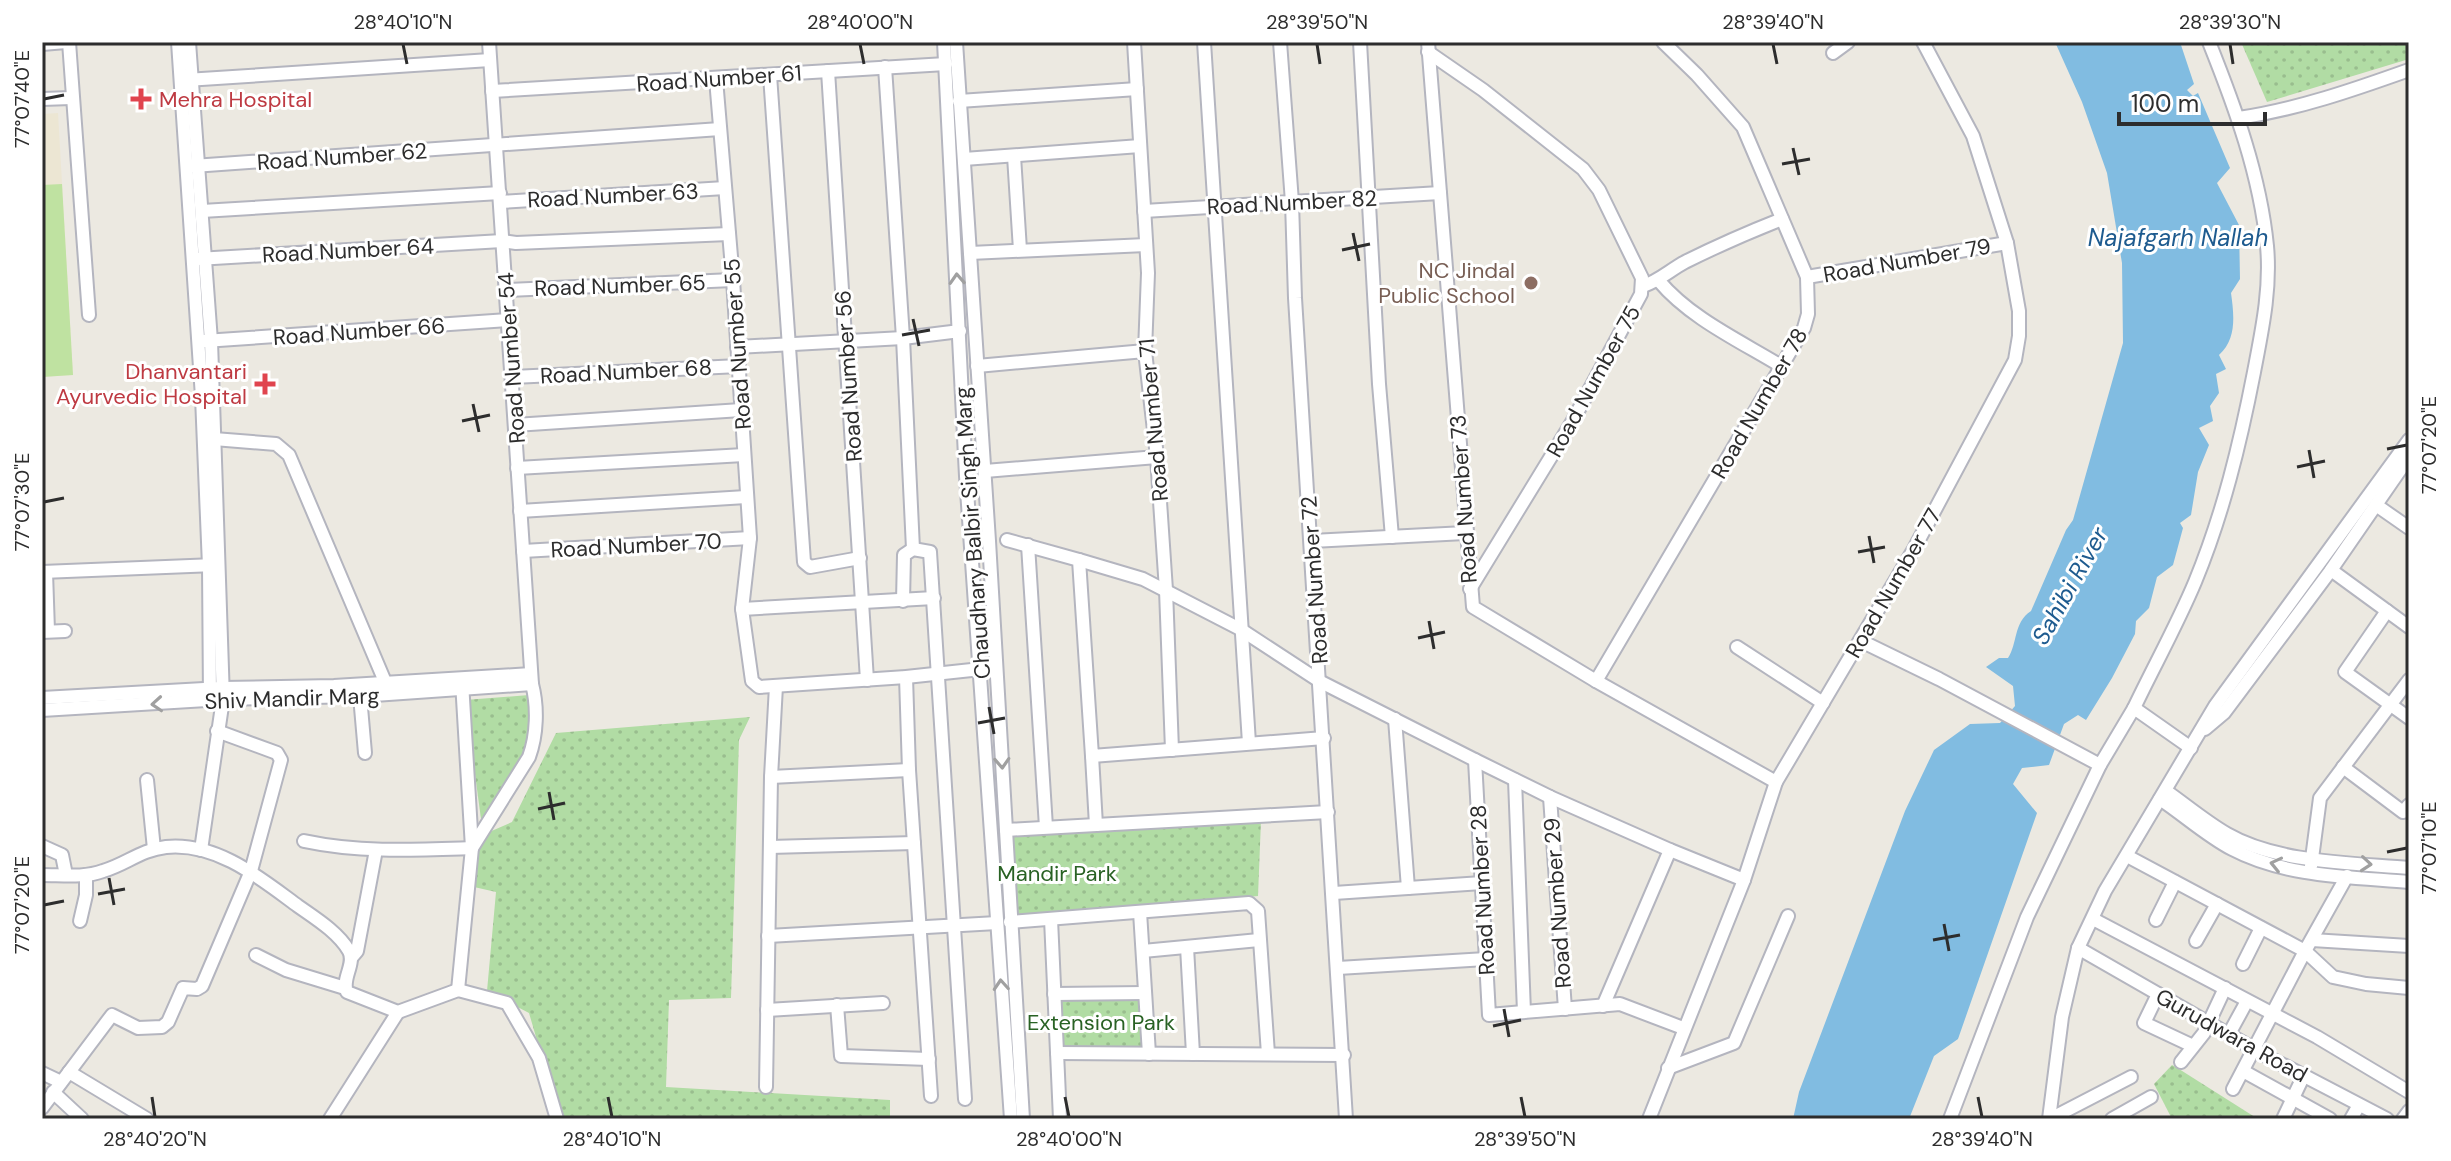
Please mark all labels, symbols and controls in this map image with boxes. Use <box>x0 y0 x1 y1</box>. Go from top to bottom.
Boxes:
text: 28°40'10"N <box>354 9 452 35</box>
text: 28°40'00"N <box>807 9 913 35</box>
text: 28°39'50"N <box>1266 9 1368 35</box>
text: 28°39'40"N <box>1722 9 1824 35</box>
text: 28°39'30"N <box>2179 9 2281 35</box>
text: 77°07'40"E <box>9 50 35 148</box>
street label: Road Number 61 <box>636 58 803 99</box>
scale bar <box>2119 76 2265 126</box>
place label: Mehra Hospital <box>159 85 312 114</box>
marker: Mehra Hospital <box>130 88 152 110</box>
text: 100 m <box>2131 88 2199 119</box>
street label: Road Number 62 <box>256 136 428 177</box>
street label: Road Number 63 <box>527 177 699 214</box>
street label: Road Number 82 <box>1206 184 1378 221</box>
water label: Najafgarh Nallah <box>2088 222 2268 253</box>
street label: Road Number 79 <box>1821 231 1993 290</box>
street label: Road Number 64 <box>261 232 435 269</box>
place label: NC Jindal Public School <box>1378 256 1515 310</box>
street label: Road Number 55 <box>717 257 758 431</box>
street label: Road Number 65 <box>534 268 706 303</box>
street label: Road Number 54 <box>491 271 532 445</box>
one-way arrow <box>949 272 966 285</box>
marker: NC Jindal Public School <box>1522 274 1540 292</box>
street label: Road Number 56 <box>828 289 869 463</box>
street label: Road Number 75 <box>1540 300 1647 462</box>
street label: Road Number 66 <box>272 311 446 352</box>
street label: Road Number 78 <box>1705 323 1814 484</box>
street label: Road Number 71 <box>1132 337 1175 503</box>
street label: Road Number 68 <box>539 353 713 390</box>
place label: Dhanvantari Ayurvedic Hospital <box>56 357 247 411</box>
marker: Dhanvantari Ayurvedic Hospital <box>254 373 276 395</box>
street label: Chaudhary Balbir Singh Marg <box>948 386 997 680</box>
text: 77°07'20"E <box>2416 396 2442 494</box>
street label: Road Number 73 <box>1443 414 1484 584</box>
text: 77°07'30"E <box>9 453 35 551</box>
street label: Road Number 72 <box>1294 495 1335 665</box>
street label: Road Number 77 <box>1839 503 1948 663</box>
water label: Sahibi River <box>2025 521 2115 650</box>
street label: Road Number 70 <box>550 527 722 564</box>
street label: Shiv Mandir Marg <box>204 681 380 716</box>
one-way arrow <box>150 695 163 712</box>
one-way arrow <box>993 756 1010 769</box>
text: 77°07'10"E <box>2416 801 2442 895</box>
street label: Road Number 28 <box>1464 804 1501 976</box>
street label: Road Number 29 <box>1537 817 1578 989</box>
one-way arrow <box>2360 855 2373 872</box>
text: 77°07'20"E <box>9 856 35 954</box>
one-way arrow <box>2270 857 2284 874</box>
park label: Mandir Park <box>997 859 1117 888</box>
one-way arrow <box>993 978 1010 991</box>
street label: Gurudwara Road <box>2151 982 2313 1089</box>
park label: Extension Park <box>1027 1008 1175 1037</box>
text: 28°40'20"N <box>103 1126 207 1152</box>
text: 28°40'10"N <box>563 1126 661 1152</box>
text: 28°40'00"N <box>1016 1126 1122 1152</box>
text: 28°39'50"N <box>1474 1126 1576 1152</box>
text: 28°39'40"N <box>1931 1126 2033 1152</box>

